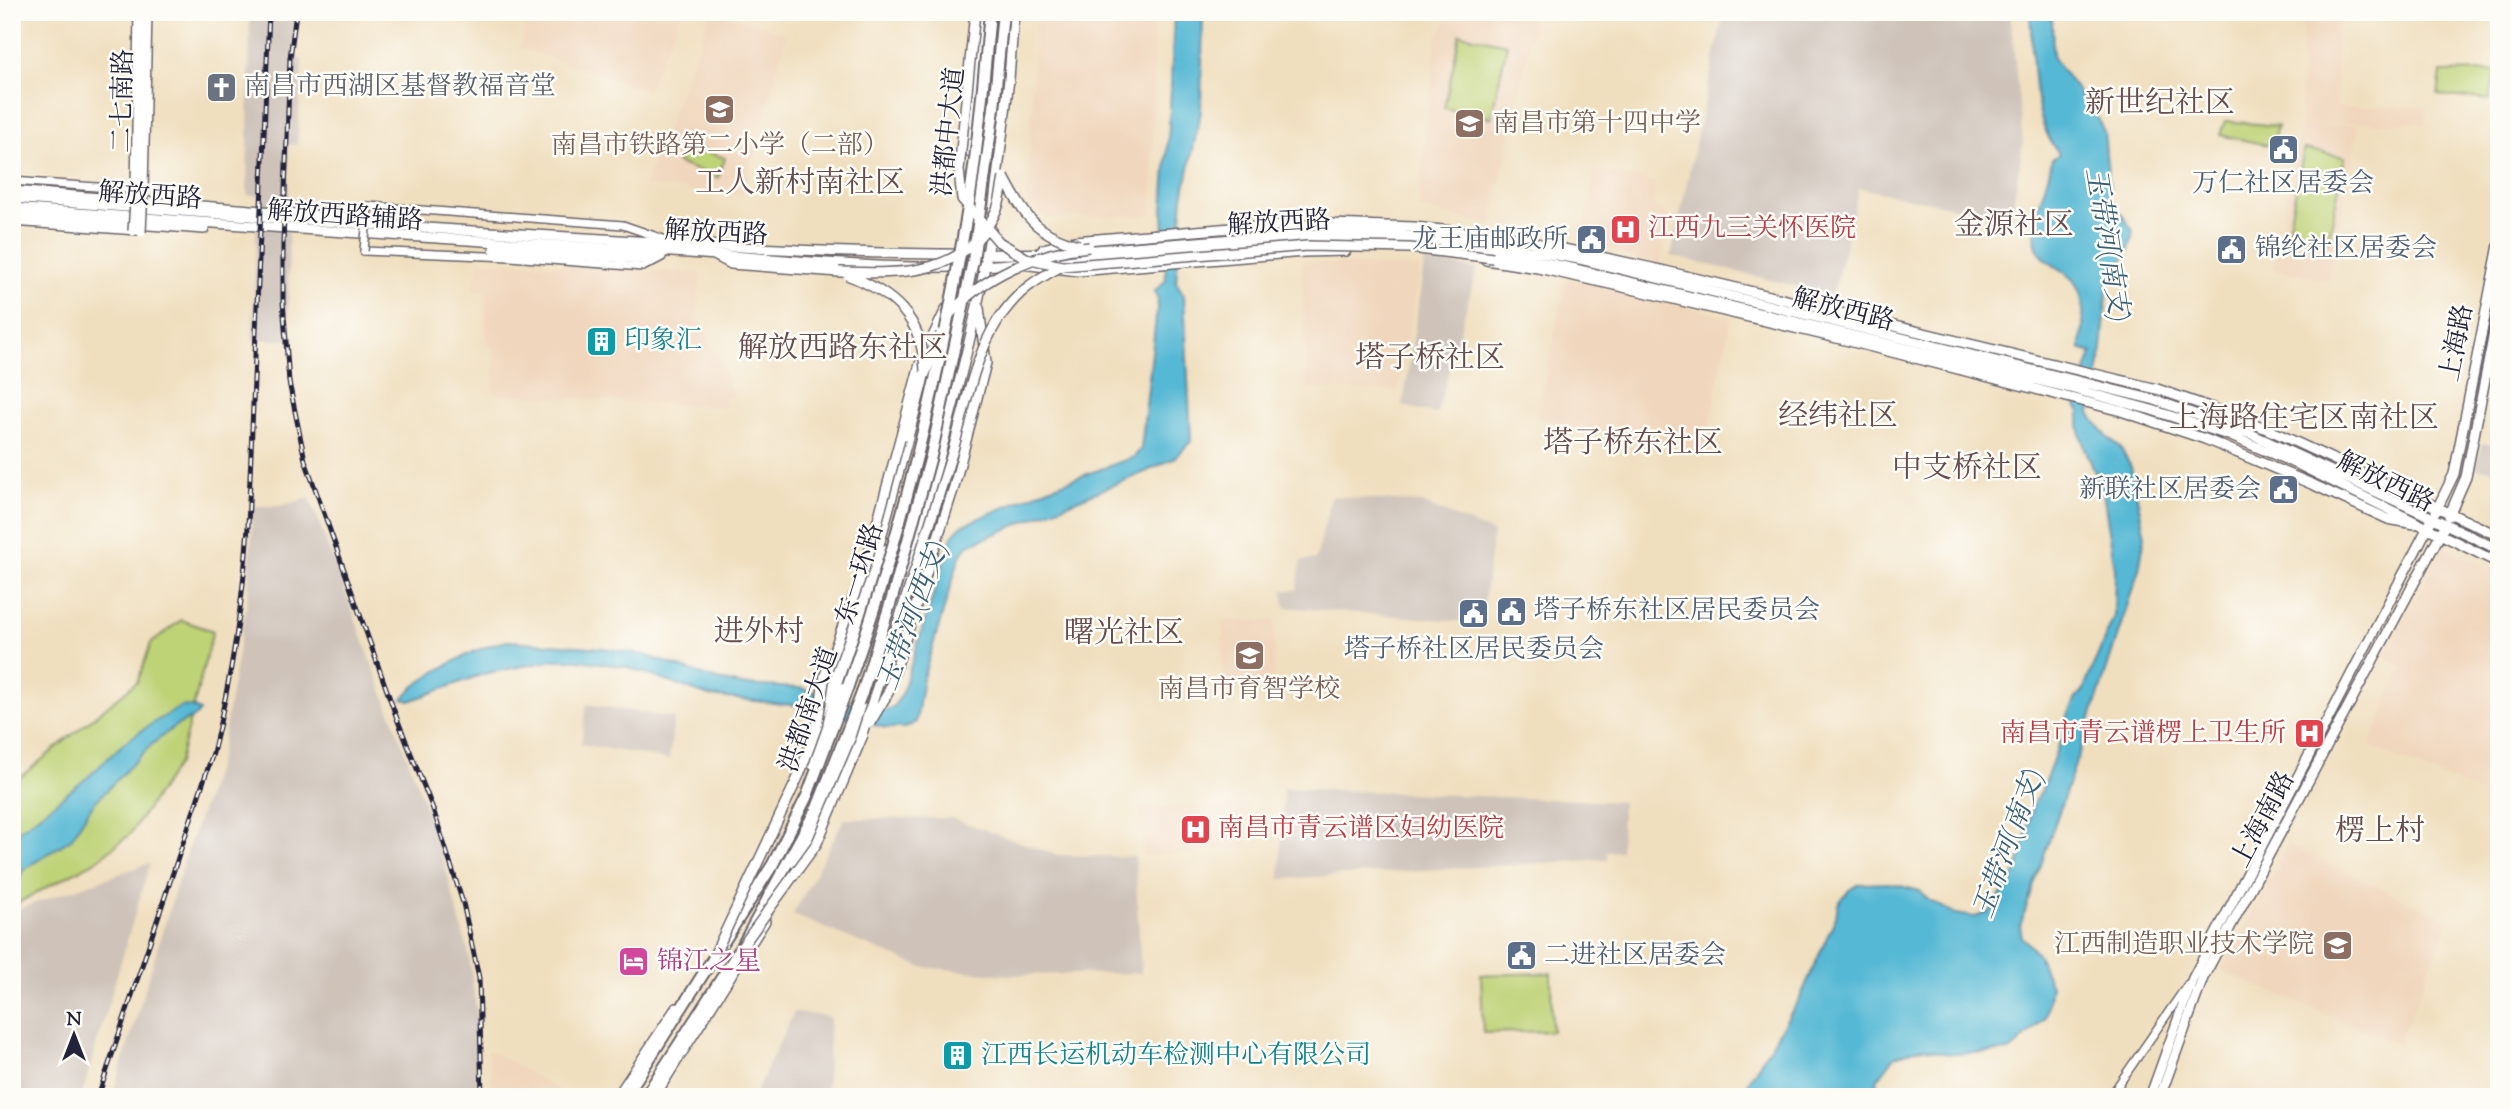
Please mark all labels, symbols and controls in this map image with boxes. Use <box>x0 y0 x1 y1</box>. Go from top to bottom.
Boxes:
street label: 二七南路 <box>105 49 143 153</box>
street label: 洪都中大道 <box>925 65 975 199</box>
place label: 南昌市西湖区基督教福音堂 <box>244 69 556 106</box>
church icon: 南昌市西湖区基督教福音堂 <box>204 70 238 104</box>
district label: 新世纪社区 <box>2085 83 2235 126</box>
school or university icon: 南昌市铁路第二小学（二部） <box>703 93 737 127</box>
place label: 南昌市第十四中学 <box>1493 106 1701 143</box>
school or university icon: 南昌市第十四中学 <box>1453 107 1487 141</box>
place label: 南昌市铁路第二小学（二部） <box>551 128 889 165</box>
public building icon: 万仁社区居委会 <box>2266 132 2300 166</box>
district label: 工人新村南社区 <box>695 163 905 206</box>
water label: 玉带河(南支) <box>2074 165 2138 325</box>
place label: 万仁社区居委会 <box>2192 166 2374 203</box>
street label: 解放西路 <box>97 175 203 219</box>
street label: 解放西路辅路 <box>266 193 424 241</box>
street label: 解放西路 <box>1226 203 1332 245</box>
district label: 金源社区 <box>1954 205 2074 248</box>
place label: 江西九三关怀医院 <box>1648 211 1856 248</box>
hospital icon: 江西九三关怀医院 <box>1608 212 1642 246</box>
street label: 解放西路 <box>663 213 769 255</box>
place label: 龙王庙邮政所 <box>1412 222 1568 259</box>
public building icon: 龙王庙邮政所 <box>1574 223 1608 257</box>
place label: 锦纶社区居委会 <box>2255 231 2437 268</box>
public building icon: 锦纶社区居委会 <box>2215 232 2249 266</box>
street label: 解放西路 <box>1788 280 1898 342</box>
street label: 上海路 <box>2432 301 2484 385</box>
place label: 印象汇 <box>624 323 702 360</box>
building icon: 印象汇 <box>584 324 618 358</box>
district label: 解放西路东社区 <box>738 328 948 371</box>
district label: 塔子桥社区 <box>1355 338 1505 381</box>
district label: 经纬社区 <box>1778 396 1898 439</box>
district label: 上海路住宅区南社区 <box>2169 398 2439 441</box>
district label: 塔子桥东社区 <box>1543 423 1723 466</box>
street label: 解放西路 <box>2330 444 2440 522</box>
district label: 中支桥社区 <box>1892 448 2042 491</box>
place label: 新联社区居委会 <box>2079 472 2261 509</box>
public building icon: 新联社区居委会 <box>2267 473 2301 507</box>
street label: 东一环路 <box>828 519 894 629</box>
water label: 玉带河(西支) <box>869 536 959 696</box>
place label: 塔子桥东社区居民委员会 <box>1534 593 1820 630</box>
public building icon: 塔子桥东社区居民委员会 <box>1494 594 1528 628</box>
public building icon: 塔子桥社区居民委员会 <box>1457 597 1491 631</box>
district label: 进外村 <box>714 612 804 655</box>
district label: 曙光社区 <box>1064 613 1184 656</box>
place label: 塔子桥社区居民委员会 <box>1344 632 1604 669</box>
school or university icon: 南昌市育智学校 <box>1232 638 1266 672</box>
street label: 洪都南大道 <box>771 643 849 777</box>
place label: 南昌市育智学校 <box>1158 672 1340 709</box>
place label: 南昌市青云谱楞上卫生所 <box>2000 716 2286 753</box>
hospital icon: 南昌市青云谱楞上卫生所 <box>2292 717 2326 751</box>
water label: 玉带河(南支) <box>1965 764 2055 924</box>
street label: 上海南路 <box>2223 765 2305 875</box>
place label: 南昌市青云谱区妇幼医院 <box>1218 811 1504 848</box>
district label: 楞上村 <box>2335 811 2425 854</box>
hospital icon: 南昌市青云谱区妇幼医院 <box>1178 812 1212 846</box>
place label: 江西制造职业技术学院 <box>2054 927 2314 964</box>
school or university icon: 江西制造职业技术学院 <box>2320 928 2354 962</box>
place label: 二进社区居委会 <box>1544 938 1726 975</box>
public building icon: 二进社区居委会 <box>1504 939 1538 973</box>
place label: 锦江之星 <box>657 944 761 981</box>
hotel icon: 锦江之星 <box>617 945 651 979</box>
north arrow <box>38 1000 108 1070</box>
text: N <box>66 1007 82 1034</box>
place label: 江西长运机动车检测中心有限公司 <box>981 1038 1371 1075</box>
building icon: 江西长运机动车检测中心有限公司 <box>941 1039 975 1073</box>

